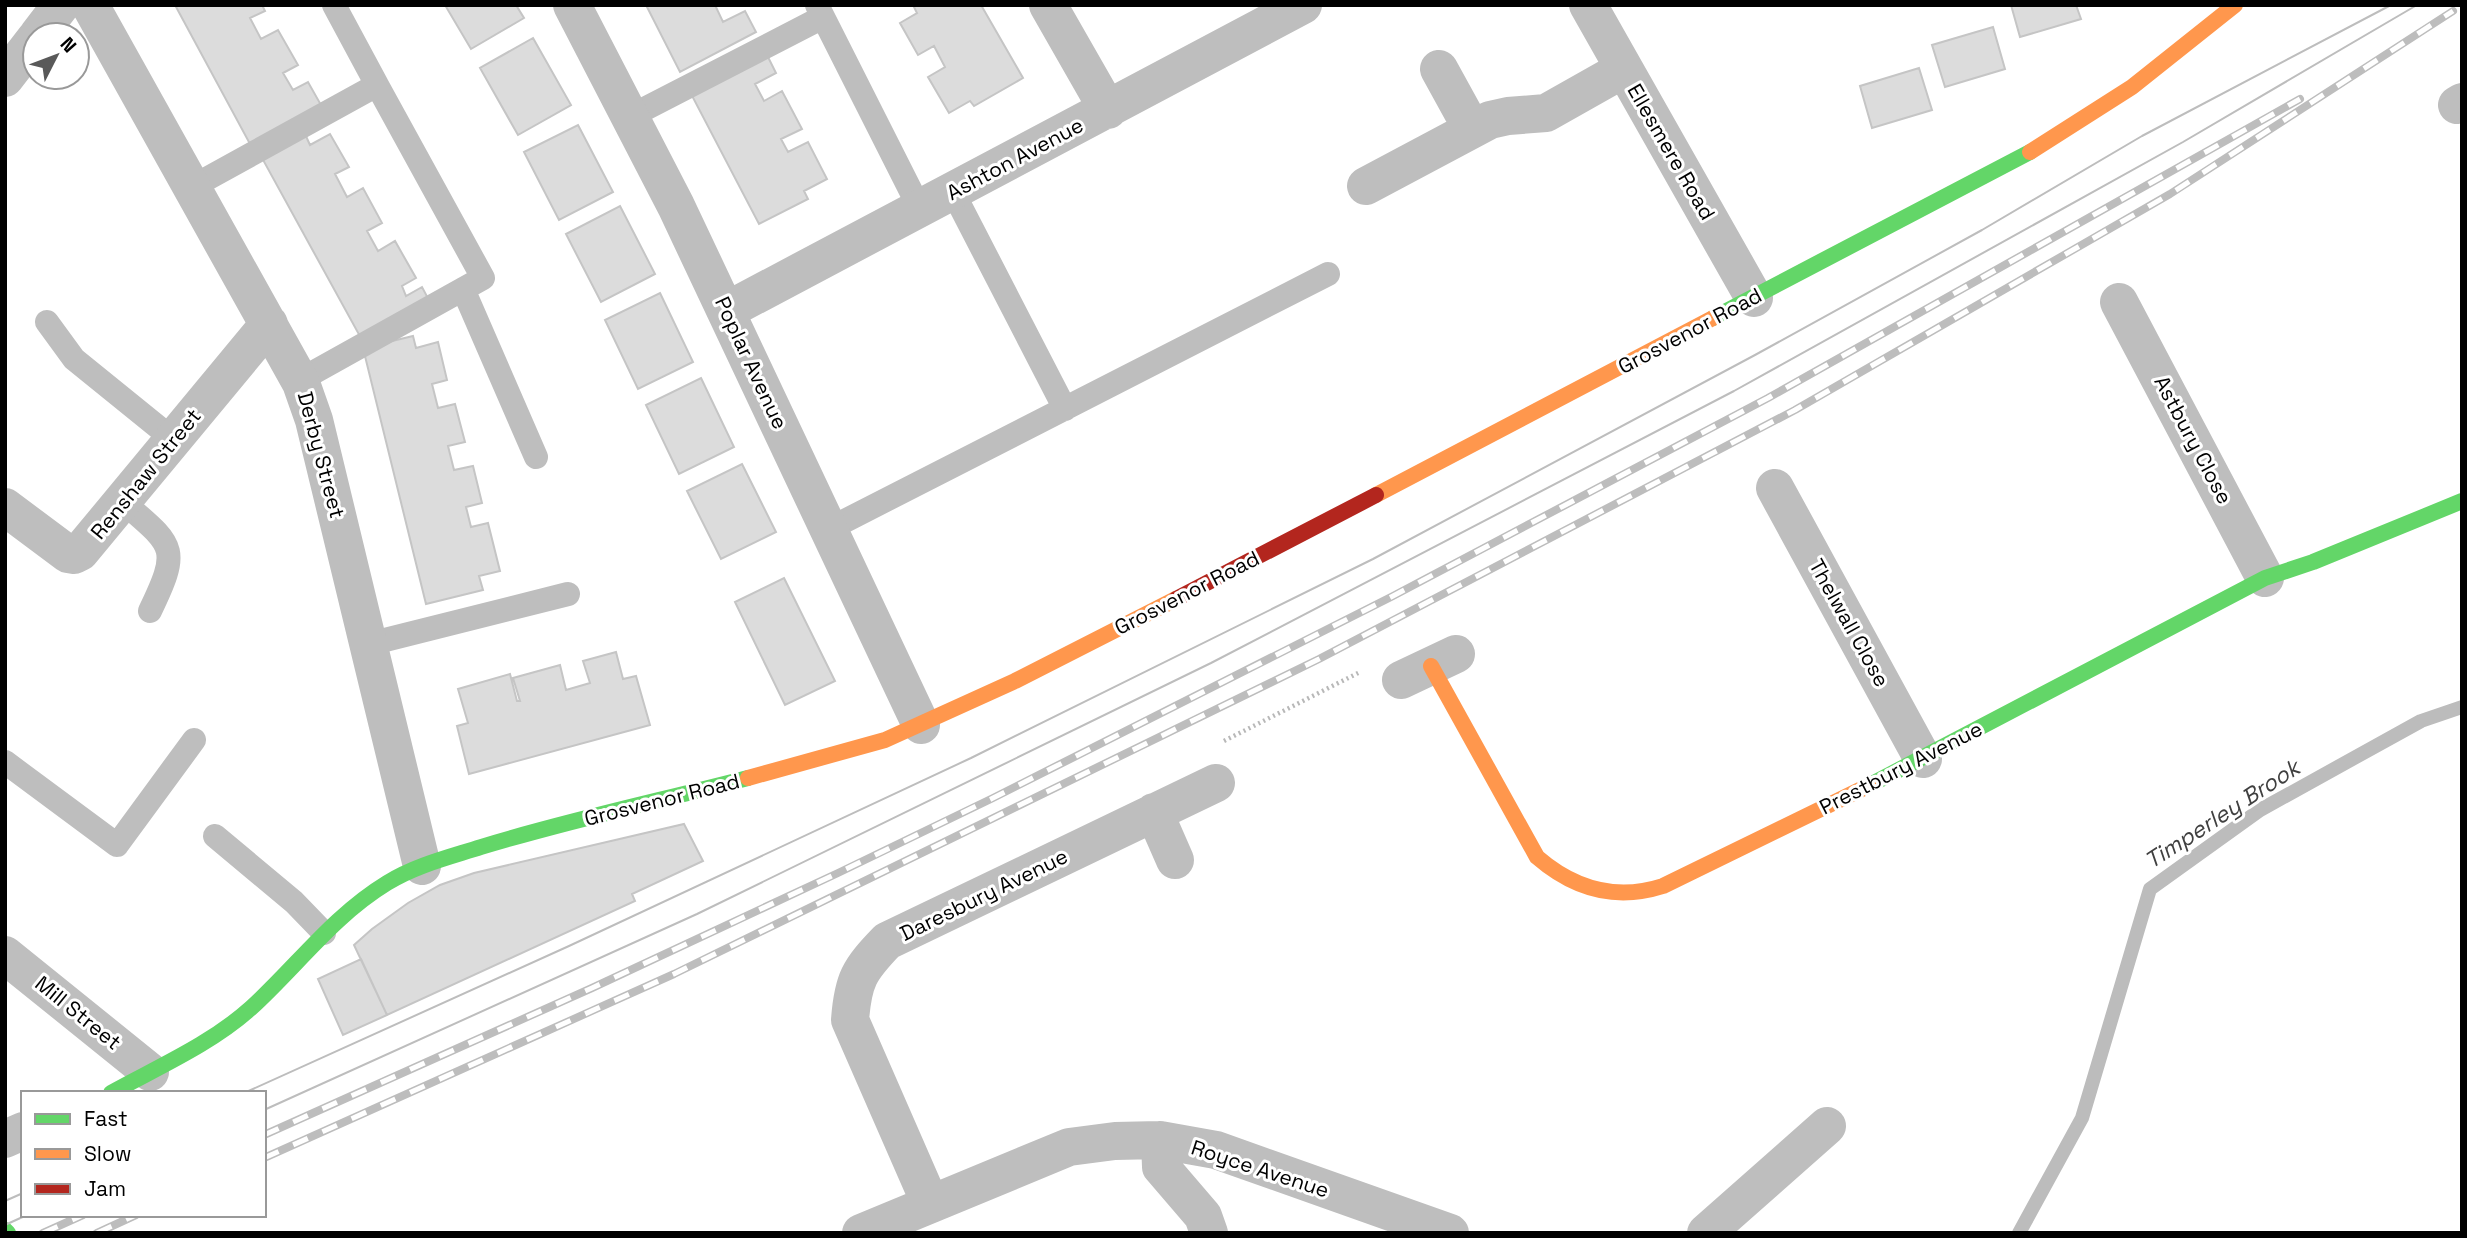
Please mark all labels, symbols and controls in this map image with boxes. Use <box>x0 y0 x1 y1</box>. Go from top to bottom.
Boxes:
north arrow <box>21 21 91 91</box>
text: N <box>55 32 82 58</box>
street label: Ellesmere Road <box>1621 79 1721 225</box>
street label: Ashton Avenue <box>942 111 1088 206</box>
street label: Grosvenor Road <box>1613 281 1766 380</box>
street label: Poplar Avenue <box>709 292 794 433</box>
street label: Astbury Close <box>2148 371 2239 509</box>
street label: Derby Street <box>292 388 351 521</box>
street label: Renshaw Street <box>85 403 207 545</box>
street label: Grosvenor Road <box>1110 544 1264 641</box>
street label: Thelwall Close <box>1803 554 1896 692</box>
street label: Prestbury Avenue <box>1815 715 1987 820</box>
water label: Timperley Brook <box>2139 751 2308 875</box>
street label: Grosvenor Road <box>581 767 742 832</box>
street label: Daresbury Avenue <box>895 842 1072 947</box>
street label: Mill Street <box>30 970 127 1056</box>
legend <box>21 1091 266 1217</box>
text: Fast <box>84 1105 128 1132</box>
street label: Royce Avenue <box>1188 1134 1332 1204</box>
text: Slow <box>84 1140 132 1167</box>
text: Jam <box>84 1175 126 1202</box>

